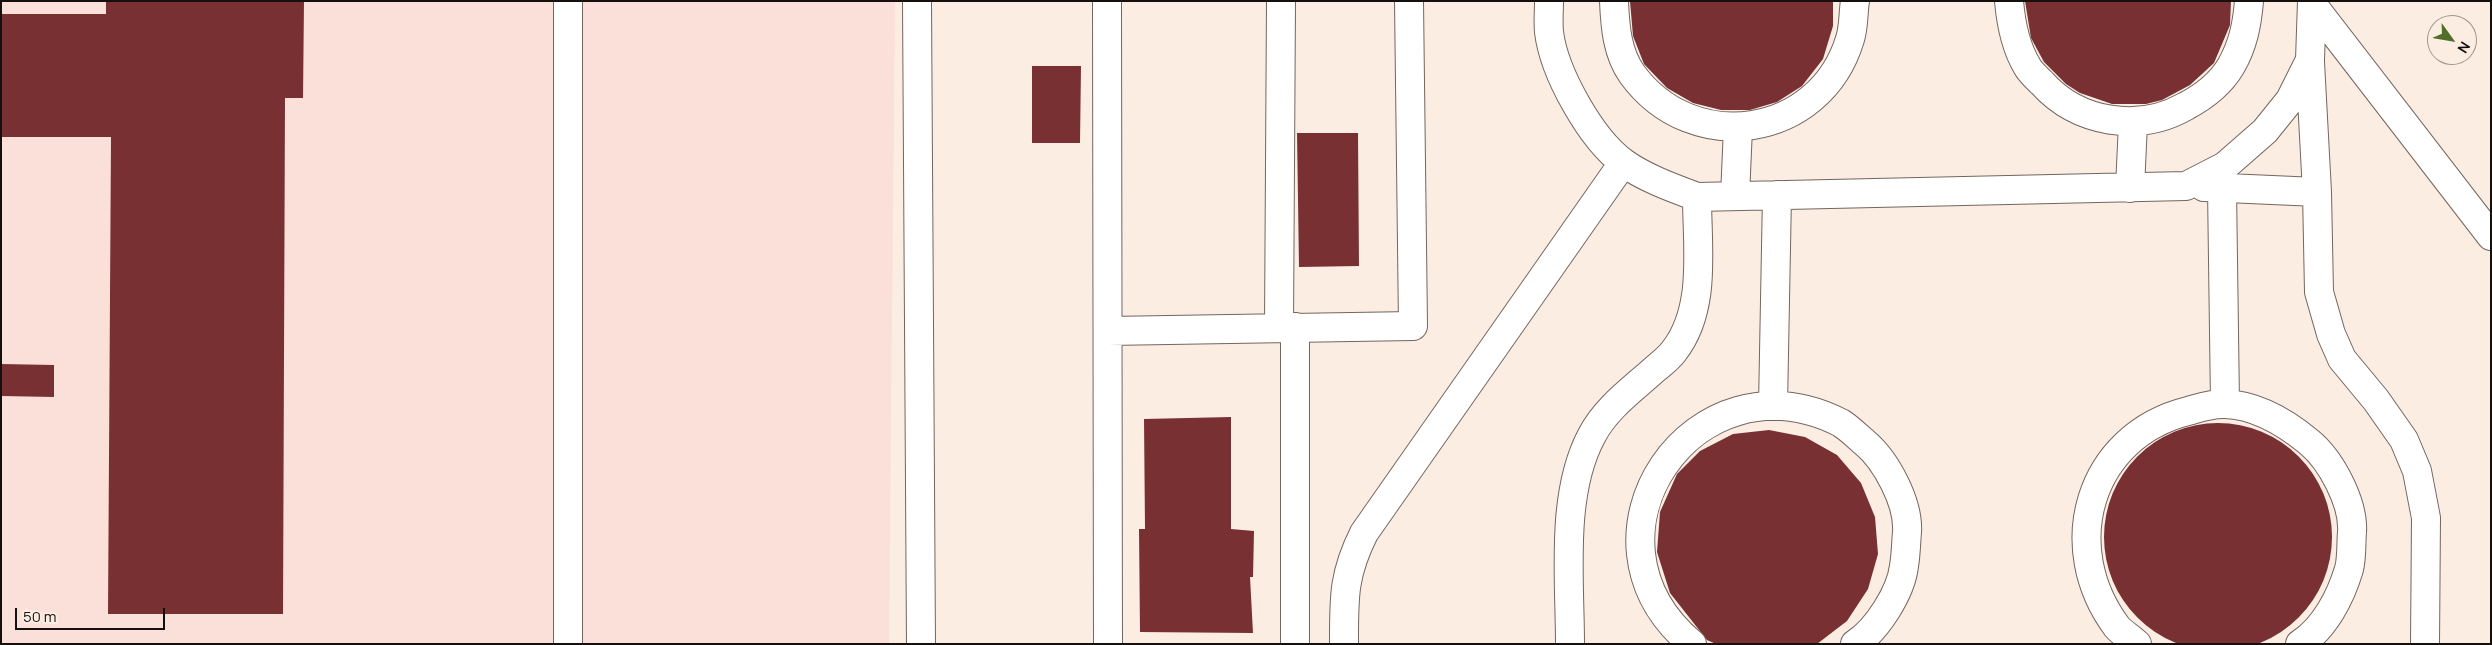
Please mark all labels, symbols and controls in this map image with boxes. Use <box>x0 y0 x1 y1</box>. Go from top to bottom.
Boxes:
north arrow <box>2427 15 2477 65</box>
text: N <box>2454 38 2475 57</box>
scale bar <box>18 598 168 630</box>
text: 50 m <box>23 606 57 627</box>

